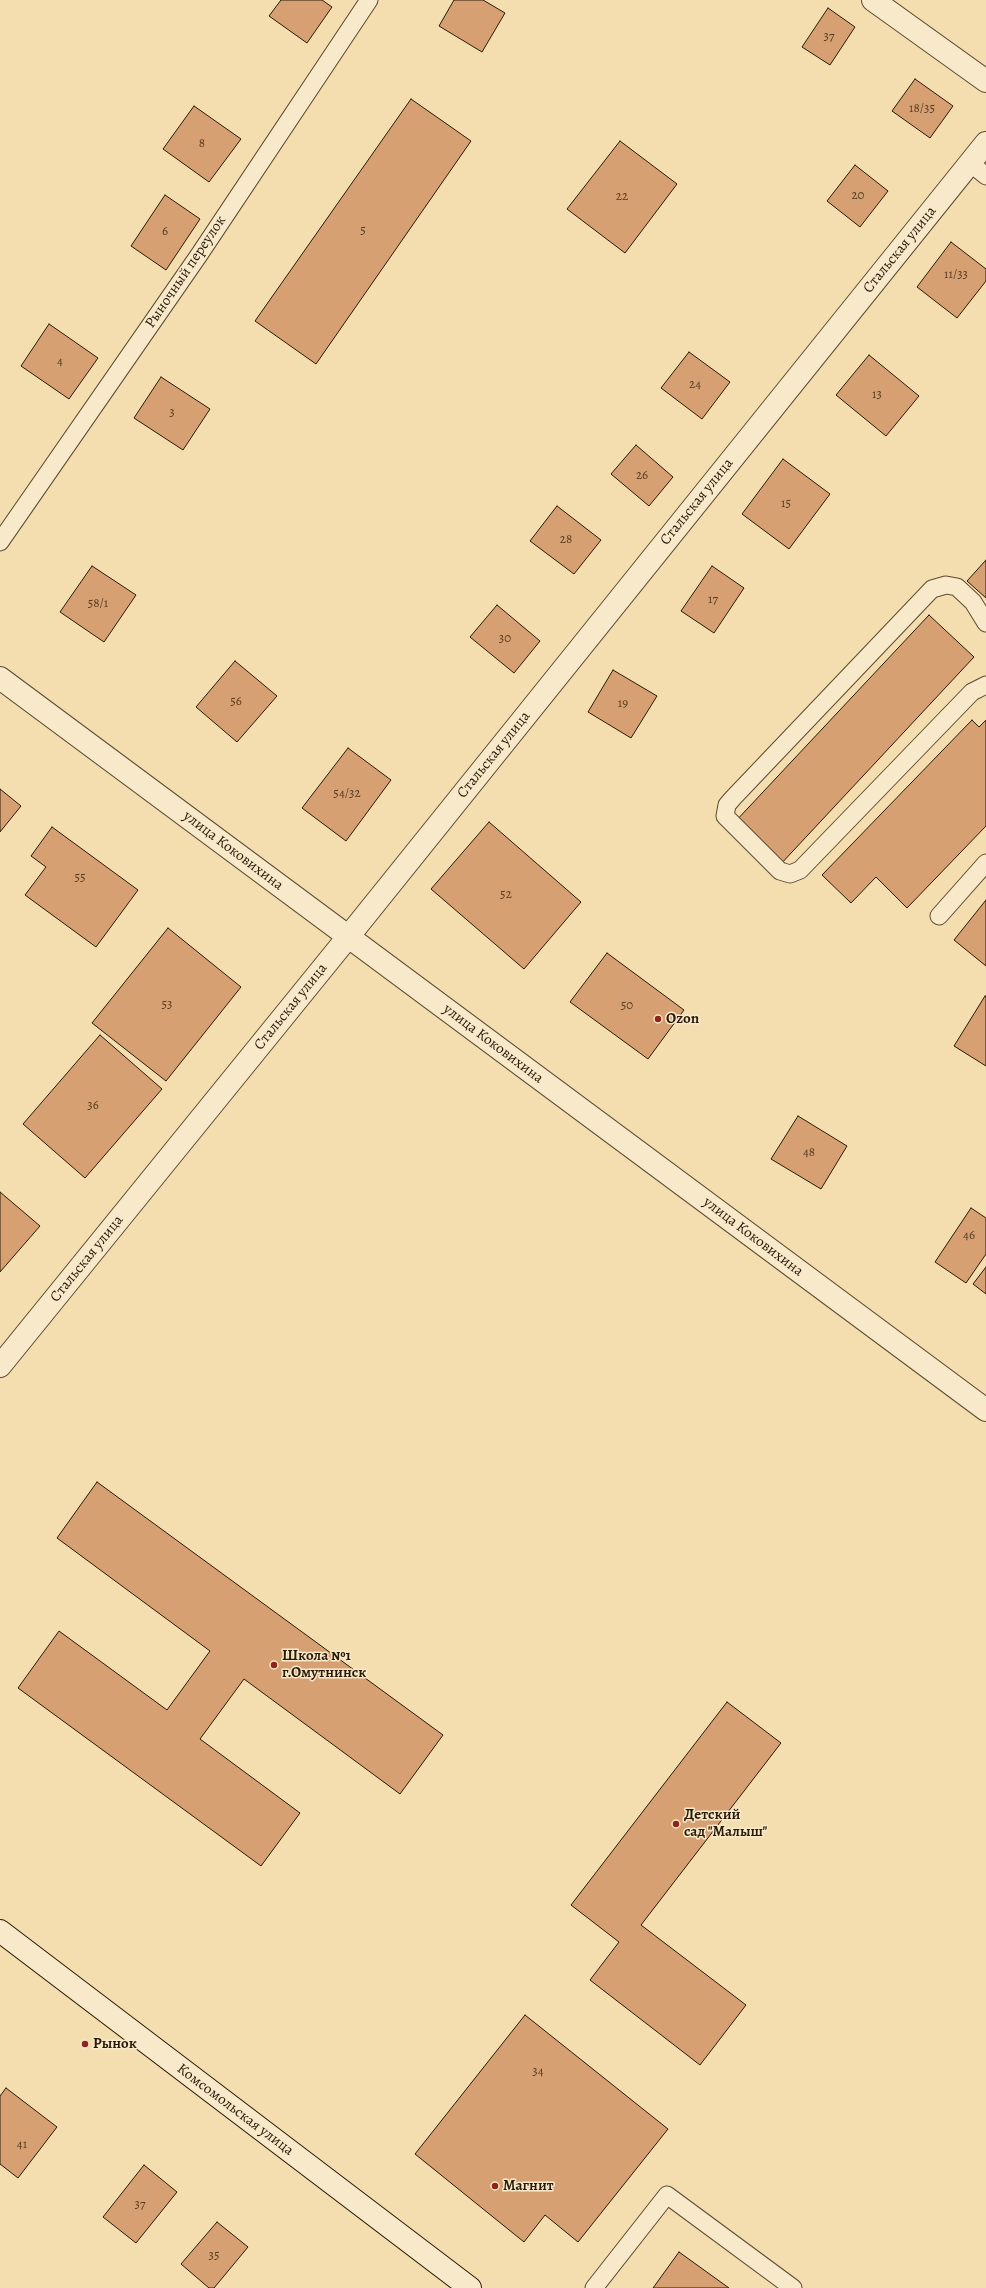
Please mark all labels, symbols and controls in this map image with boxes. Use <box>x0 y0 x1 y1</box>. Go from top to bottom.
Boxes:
house number: 37 <box>824 29 834 45</box>
house number: 18/35 <box>909 101 935 117</box>
house number: 8 <box>199 136 205 152</box>
house number: 20 <box>851 188 865 204</box>
house number: 22 <box>616 189 628 205</box>
street label: Стальская улица <box>860 203 940 297</box>
street label: Рыночный переулок <box>142 212 230 332</box>
house number: 5 <box>360 223 366 239</box>
house number: 6 <box>162 224 168 240</box>
house number: 11/33 <box>944 267 968 283</box>
house number: 4 <box>57 354 63 370</box>
house number: 24 <box>689 377 701 393</box>
house number: 13 <box>872 387 882 403</box>
house number: 3 <box>169 405 175 421</box>
street label: Стальская улица <box>657 455 737 549</box>
house number: 26 <box>636 468 648 484</box>
house number: 15 <box>781 496 791 512</box>
house number: 28 <box>560 532 572 548</box>
house number: 17 <box>708 592 718 608</box>
house number: 58/1 <box>88 596 108 612</box>
house number: 30 <box>499 631 511 647</box>
house number: 56 <box>230 694 242 710</box>
house number: 19 <box>618 696 628 712</box>
street label: Стальская улица <box>454 708 534 802</box>
house number: 54/32 <box>333 786 361 802</box>
street label: улица Коковихина <box>179 807 287 895</box>
house number: 55 <box>74 870 86 886</box>
house number: 52 <box>500 887 512 903</box>
street label: Стальская улица <box>251 960 331 1054</box>
house number: 53 <box>162 997 172 1013</box>
house number: 50 <box>621 998 633 1014</box>
street label: улица Коковихина <box>439 1000 547 1088</box>
place label: Ozon <box>666 1010 699 1028</box>
marker: Ozon <box>653 1014 663 1024</box>
house number: 36 <box>87 1098 99 1114</box>
house number: 48 <box>803 1145 815 1161</box>
street label: улица Коковихина <box>699 1193 807 1281</box>
street label: Стальская улица <box>47 1212 127 1306</box>
house number: 46 <box>963 1228 975 1244</box>
place label: Школа №1 г.Омутнинск <box>282 1647 366 1682</box>
marker: Школа №1 г.Омутнинск <box>269 1660 279 1670</box>
place label: Детский сад "Малыш" <box>684 1806 767 1841</box>
marker: Детский сад "Малыш" <box>671 1819 681 1829</box>
place label: Рынок <box>93 2035 137 2053</box>
marker: Рынок <box>80 2039 90 2049</box>
street label: Комсомольская улица <box>173 2060 297 2160</box>
house number: 34 <box>532 2064 544 2080</box>
house number: 41 <box>17 2137 27 2153</box>
place label: Магнит <box>503 2177 554 2195</box>
marker: Магнит <box>490 2181 500 2191</box>
house number: 37 <box>135 2197 145 2213</box>
house number: 35 <box>209 2248 219 2264</box>

